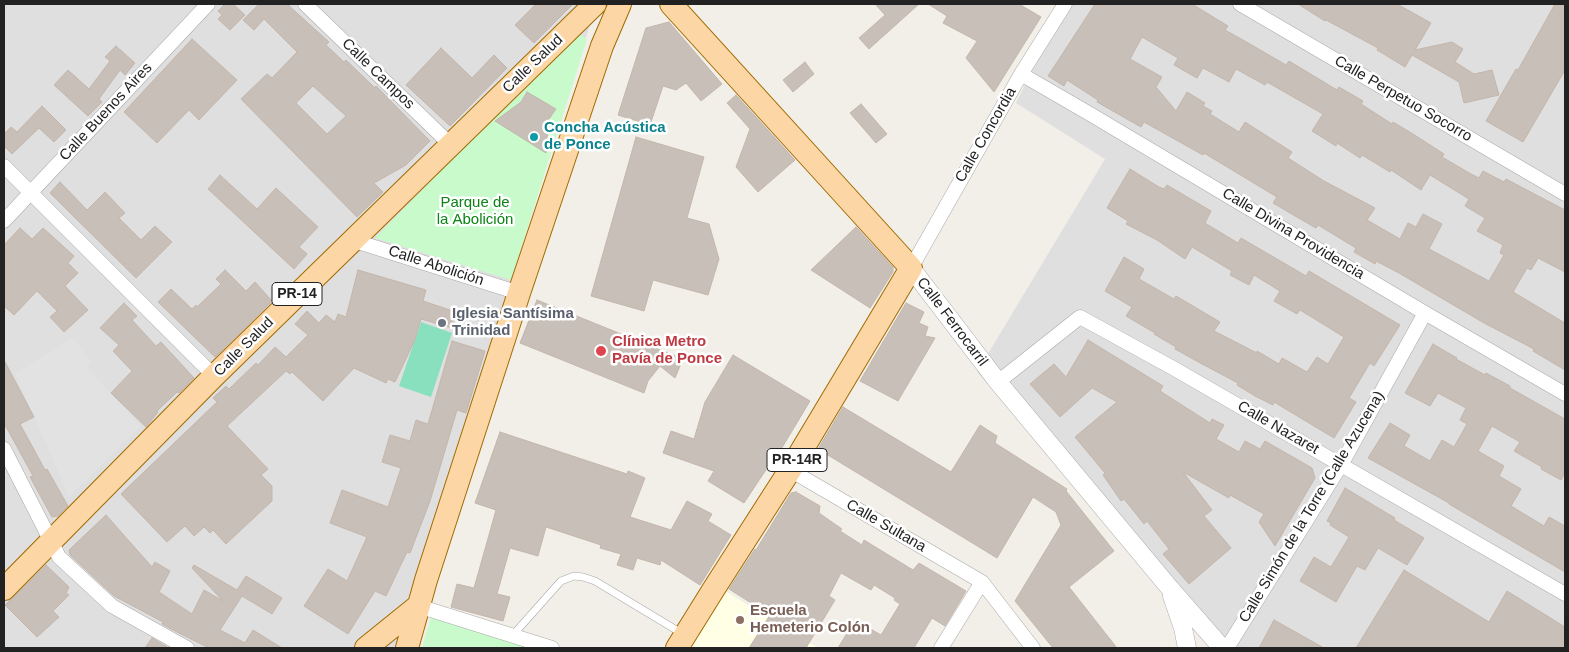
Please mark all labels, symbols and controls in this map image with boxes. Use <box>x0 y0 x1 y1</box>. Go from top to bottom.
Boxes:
street label: Calle Salud <box>499 31 567 97</box>
street label: Calle Campos <box>338 35 418 113</box>
street label: Calle Perpetuo Socorro <box>1331 52 1475 146</box>
street label: Calle Buenos Aires <box>56 59 156 165</box>
street label: Calle Concordia <box>952 84 1020 186</box>
place label: Concha Acústica de Ponce <box>544 119 666 154</box>
marker: Concha Acústica de Ponce <box>528 131 540 143</box>
street label: Calle Divina Providencia <box>1219 184 1367 284</box>
park label: Parque de la Abolición <box>437 194 513 229</box>
street label: Calle Abolición <box>386 242 486 290</box>
street label: Calle Ferrocarril <box>913 274 991 370</box>
road number: PR-14 <box>272 282 322 306</box>
place label: Iglesia Santísima Trinidad <box>452 305 574 340</box>
street label: Calle Salud <box>211 314 277 380</box>
marker: Iglesia Santísima Trinidad <box>436 317 448 329</box>
place label: Clínica Metro Pavía de Ponce <box>612 333 722 368</box>
marker: Clínica Metro Pavía de Ponce <box>594 344 608 358</box>
street label: Calle Simón de la Torre (Calle Azucena) <box>1236 388 1388 626</box>
street label: Calle Nazaret <box>1234 397 1322 459</box>
road number: PR-14R <box>767 448 827 472</box>
street label: Calle Sultana <box>843 496 929 556</box>
place label: Escuela Hemeterio Colón <box>750 602 870 637</box>
marker: Escuela Hemeterio Colón <box>734 614 746 626</box>

